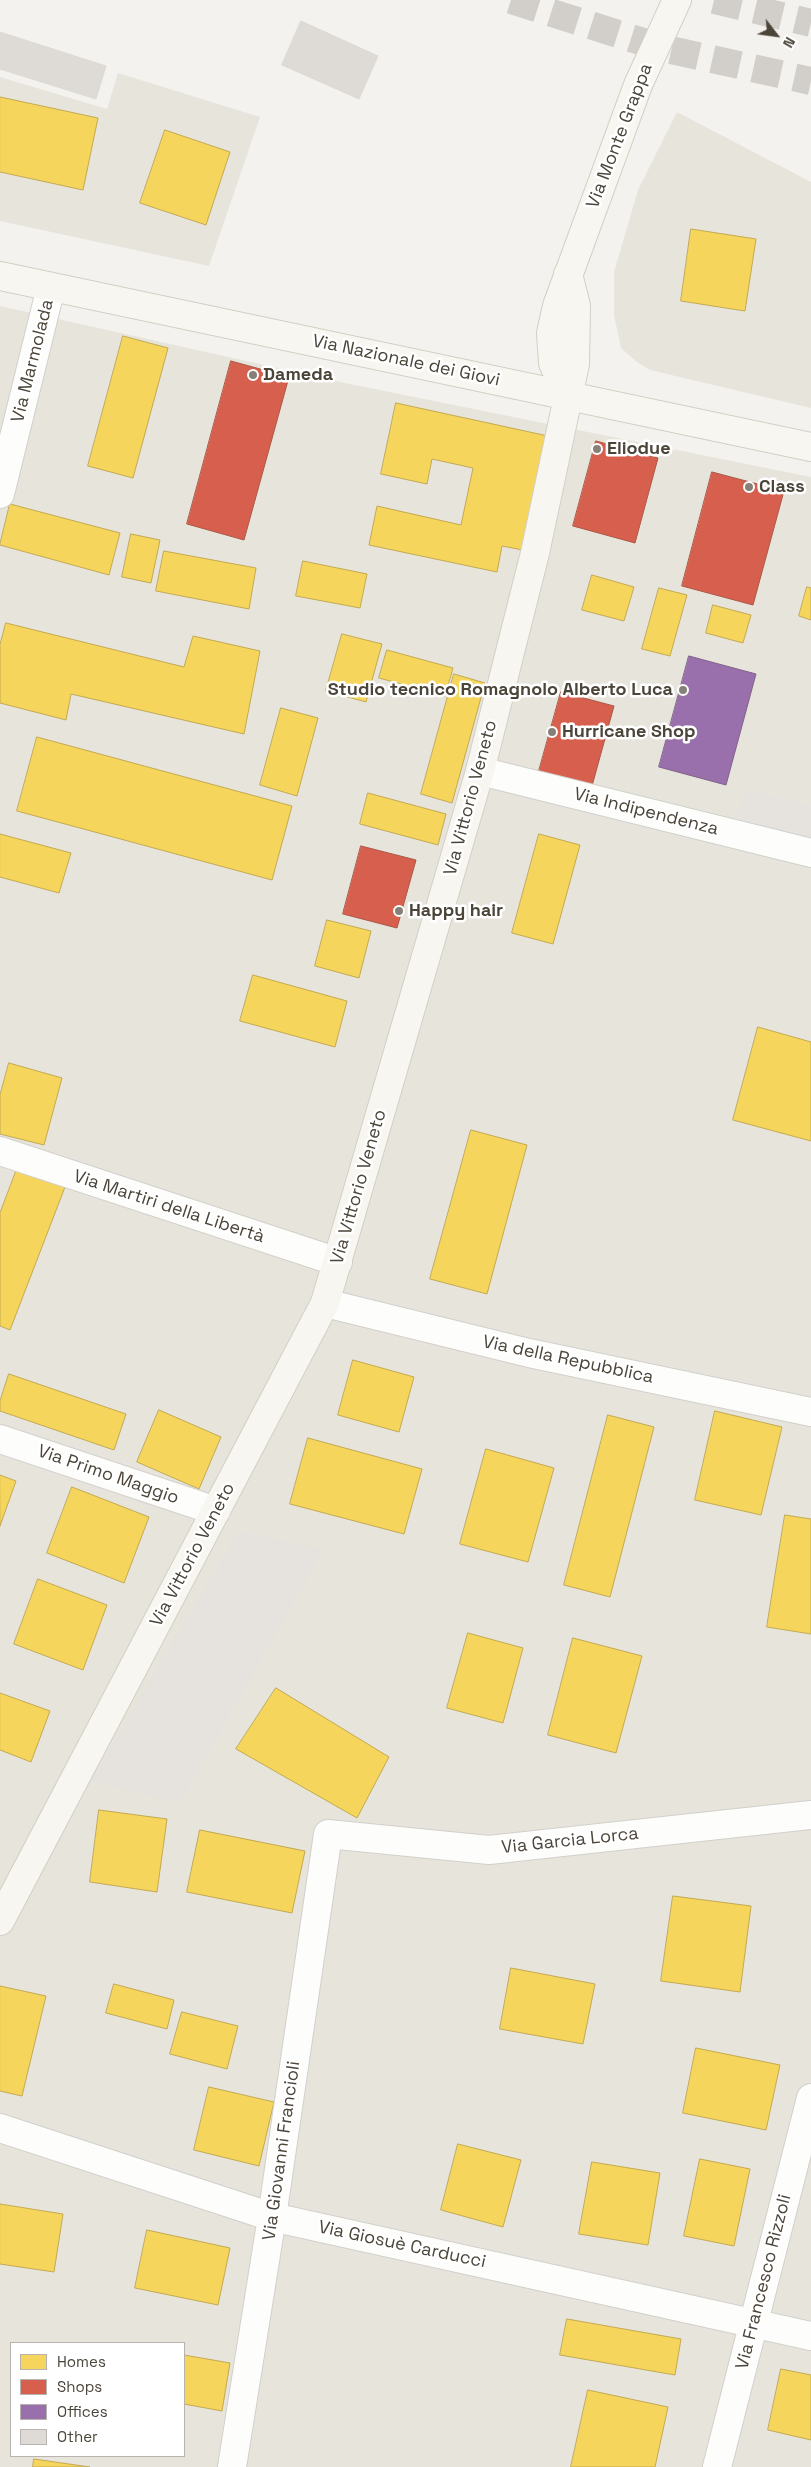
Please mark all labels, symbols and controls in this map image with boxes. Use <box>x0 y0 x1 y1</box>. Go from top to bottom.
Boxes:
north arrow <box>751 10 801 60</box>
text: N <box>779 34 799 51</box>
street label: Via Monte Grappa <box>582 60 658 212</box>
street label: Via Marmolada <box>7 297 59 425</box>
street label: Via Nazionale dei Giovi <box>310 331 502 391</box>
place label: Dameda <box>263 364 333 386</box>
marker: Dameda <box>247 369 259 381</box>
place label: Eliodue <box>607 438 671 460</box>
marker: Eliodue <box>591 443 603 455</box>
place label: Class <box>759 476 805 498</box>
marker: Class <box>743 481 755 493</box>
place label: Studio tecnico Romagnolo Alberto Luca <box>328 679 673 701</box>
marker: Studio tecnico Romagnolo Alberto Luca <box>677 684 689 696</box>
street label: Via Vittorio Veneto <box>440 718 502 878</box>
place label: Hurricane Shop <box>562 721 695 743</box>
marker: Hurricane Shop <box>546 726 558 738</box>
street label: Via Indipendenza <box>571 784 721 840</box>
place label: Happy hair <box>409 900 503 922</box>
marker: Happy hair <box>393 905 405 917</box>
street label: Via Vittorio Veneto <box>327 1107 391 1267</box>
street label: Via Martiri della Libertà <box>71 1166 267 1248</box>
street label: Via della Repubblica <box>481 1331 655 1389</box>
street label: Via Primo Maggio <box>34 1441 182 1509</box>
street label: Via Vittorio Veneto <box>146 1479 240 1631</box>
street label: Via Garcia Lorca <box>500 1823 640 1859</box>
street label: Via Giovanni Francioli <box>259 2060 305 2242</box>
street label: Via Francesco Rizzoli <box>732 2192 796 2372</box>
street label: Via Giosuè Carducci <box>316 2217 488 2273</box>
legend <box>10 2342 185 2457</box>
text: Homes <box>57 2352 106 2371</box>
text: Shops <box>57 2377 102 2396</box>
text: Offices <box>57 2402 108 2421</box>
text: Other <box>57 2427 98 2446</box>

